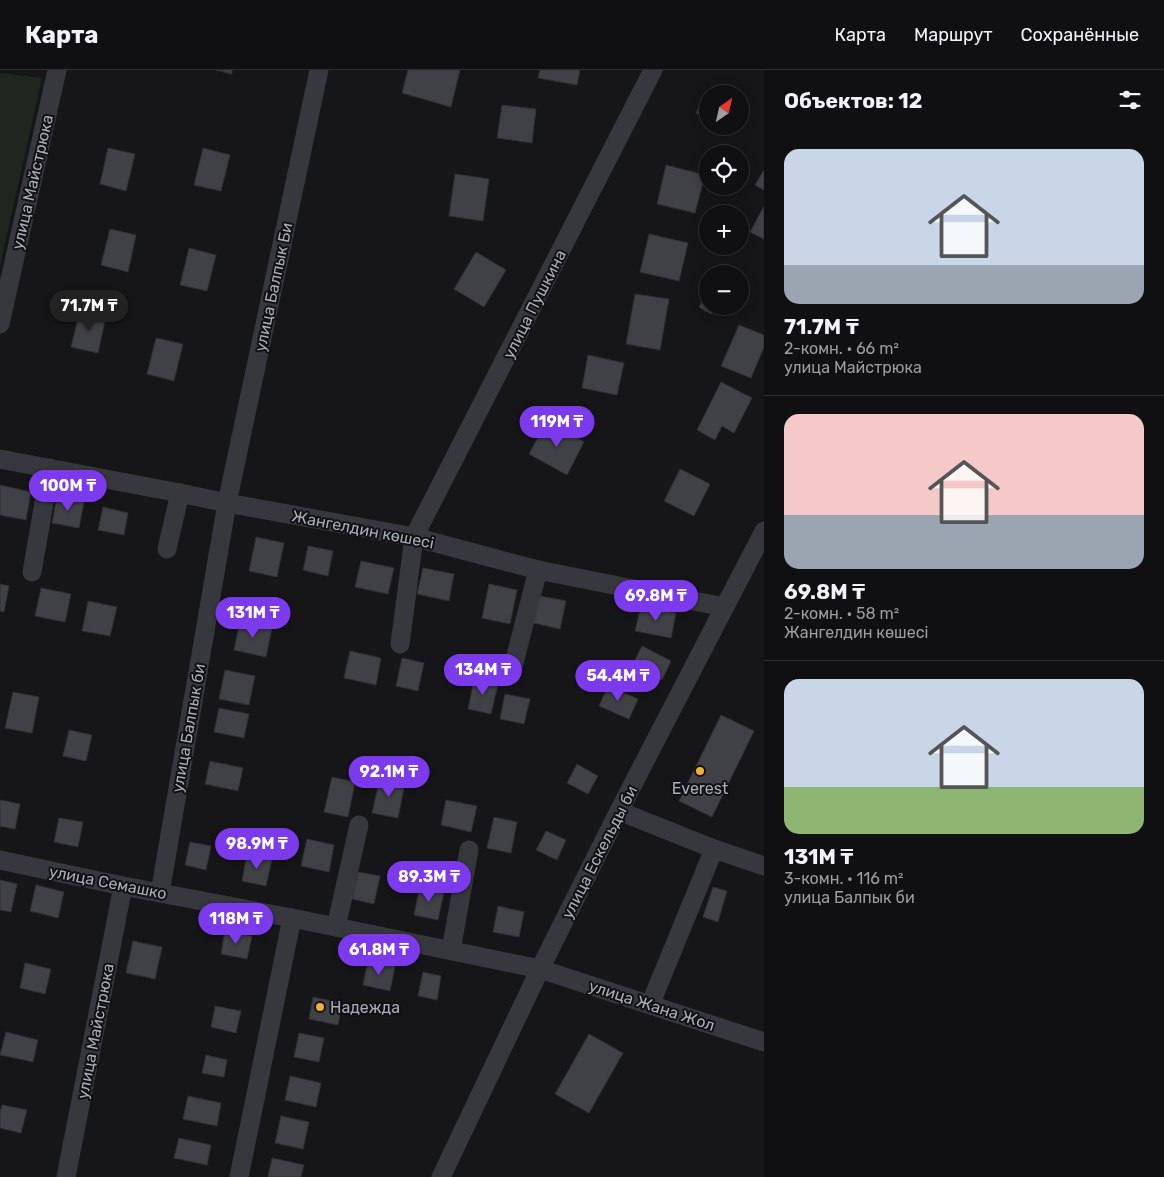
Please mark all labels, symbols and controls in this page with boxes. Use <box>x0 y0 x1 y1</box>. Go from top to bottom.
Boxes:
text: Карта <box>25 21 98 49</box>
text: Карта <box>835 24 886 46</box>
text: Маршрут <box>914 24 993 46</box>
text: Сохранённые <box>1021 24 1139 46</box>
north arrow <box>699 85 749 135</box>
map controls <box>699 85 749 315</box>
icon: filters <box>1116 86 1144 114</box>
text: Объектов: 12 <box>784 88 922 113</box>
street label: улица Майстрюка <box>8 113 57 251</box>
button: locate <box>699 145 749 195</box>
icon: home <box>919 181 1009 271</box>
button: + <box>699 205 749 255</box>
street label: улица Балпык Би <box>251 221 296 353</box>
street label: улица Пушкина <box>499 247 570 362</box>
button: − <box>699 265 749 315</box>
pin: 71.7M ₸ <box>43 290 135 332</box>
text: 71.7M ₸ <box>60 296 118 315</box>
text: 71.7M ₸ <box>784 314 859 339</box>
text: 2-комн. · 66 m² <box>784 339 899 358</box>
text: улица Майстрюка <box>784 358 922 377</box>
pin: 119M ₸ <box>516 406 598 448</box>
text: 119M ₸ <box>531 412 583 431</box>
icon: home <box>919 447 1009 537</box>
pin: 100M ₸ <box>27 470 109 512</box>
text: 100M ₸ <box>40 476 96 495</box>
street label: Жангелдин көшесі <box>290 506 436 553</box>
text: 69.8M ₸ <box>784 579 865 604</box>
pin: 69.8M ₸ <box>610 580 702 622</box>
text: 69.8M ₸ <box>625 586 687 605</box>
pin: 131M ₸ <box>212 596 294 639</box>
text: 131M ₸ <box>227 603 279 622</box>
text: 2-комн. · 58 m² <box>784 604 899 623</box>
text: Жангелдин көшесі <box>784 623 928 642</box>
pin: 134M ₸ <box>442 654 524 696</box>
text: 134M ₸ <box>455 660 511 679</box>
pin: 54.4M ₸ <box>572 660 664 702</box>
street label: улица Балпык би <box>168 662 209 794</box>
text: 54.4M ₸ <box>586 666 650 685</box>
icon: home <box>919 712 1009 802</box>
pin: 92.1M ₸ <box>343 756 435 798</box>
text: 92.1M ₸ <box>360 762 418 781</box>
marker: Everest <box>694 765 706 777</box>
place label: Everest <box>672 779 728 798</box>
street label: улица Ескельды би <box>558 783 641 922</box>
pin: 98.9M ₸ <box>211 828 303 870</box>
text: 98.9M ₸ <box>226 834 288 853</box>
text: 131M ₸ <box>784 844 854 869</box>
pin: 89.3M ₸ <box>383 860 475 903</box>
street label: улица Семашко <box>48 862 168 903</box>
text: 89.3M ₸ <box>398 867 460 886</box>
text: 3-комн. · 116 m² <box>784 869 904 888</box>
text: улица Балпык би <box>784 888 915 907</box>
pin: 118M ₸ <box>195 902 277 945</box>
text: 118M ₸ <box>209 909 263 928</box>
pin: 61.8M ₸ <box>333 934 425 976</box>
text: 61.8M ₸ <box>349 940 409 959</box>
street label: улица Майстрюка <box>73 962 118 1101</box>
street label: улица Жана Жол <box>586 976 717 1035</box>
place label: Надежда <box>330 998 400 1017</box>
marker: Надежда <box>314 1001 326 1013</box>

